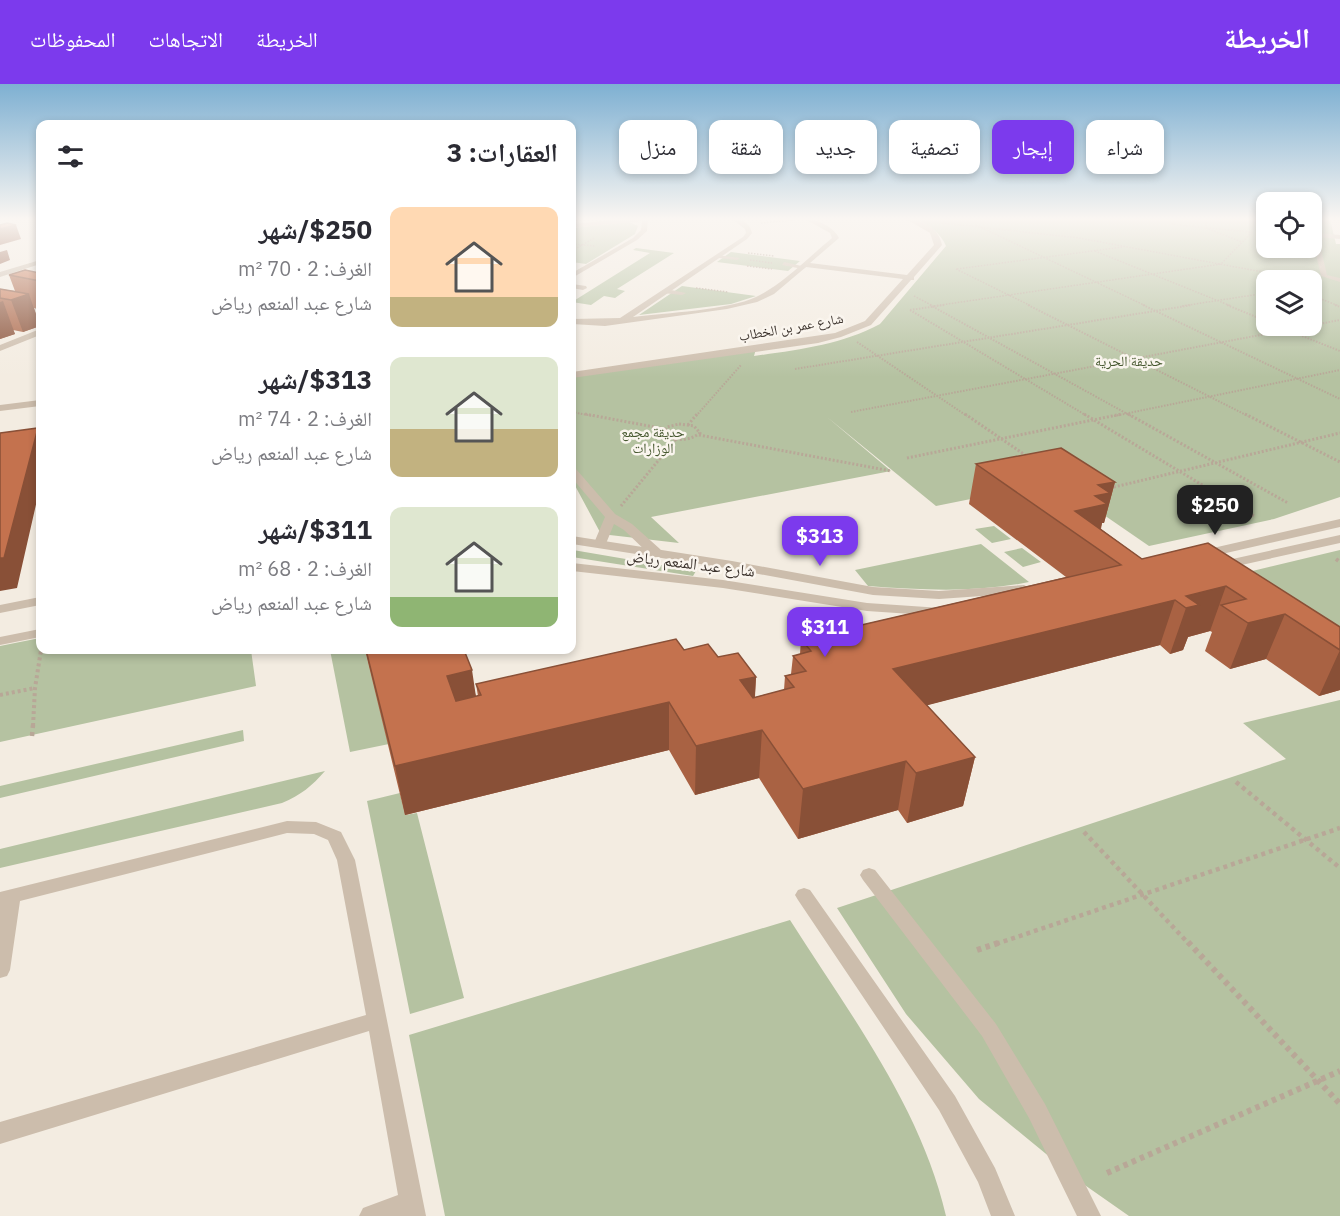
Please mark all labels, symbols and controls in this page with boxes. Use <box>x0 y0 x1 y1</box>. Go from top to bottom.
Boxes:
text: الخريطة <box>1224 19 1310 56</box>
text: المحفوظات <box>30 25 115 53</box>
text: الاتجاهات <box>148 25 223 53</box>
text: الخريطة <box>256 25 318 53</box>
chip: منزل <box>619 120 697 174</box>
chip: شقة <box>709 120 783 174</box>
chip: جديد <box>795 120 877 174</box>
chip: تصفية <box>889 120 980 174</box>
chip: إيجار <box>992 120 1074 174</box>
chip: شراء <box>1086 120 1164 174</box>
text: العقارات: 3 <box>447 135 558 169</box>
icon: filters <box>54 140 87 173</box>
map controls <box>1256 192 1322 336</box>
button: locate <box>1256 192 1322 258</box>
text: $250/شهر <box>259 212 372 246</box>
icon: home <box>438 231 510 303</box>
text: الغرف: 2 · 70 m² <box>238 255 372 282</box>
button: layers <box>1256 270 1322 336</box>
text: شارع عبد المنعم رياض <box>211 289 372 316</box>
street label: شارع عمر بن الخطاب <box>737 309 845 346</box>
park label: حديقة الحرية <box>1095 352 1163 370</box>
text: $313/شهر <box>259 362 372 396</box>
icon: home <box>438 381 510 453</box>
text: الغرف: 2 · 74 m² <box>238 405 372 432</box>
park label: حديقة مجمع الوزارات <box>621 423 685 457</box>
text: شارع عبد المنعم رياض <box>211 439 372 466</box>
pin: $250 <box>1179 485 1251 536</box>
text: $250 <box>1191 491 1239 518</box>
text: $311/شهر <box>259 512 372 546</box>
pin: $313 <box>784 516 856 567</box>
text: $313 <box>796 522 844 549</box>
icon: home <box>438 531 510 603</box>
street label: شارع عبد المنعم رياض <box>626 545 756 582</box>
text: الغرف: 2 · 68 m² <box>238 555 372 582</box>
text: شارع عبد المنعم رياض <box>211 589 372 616</box>
pin: $311 <box>789 607 861 658</box>
text: $311 <box>801 613 849 640</box>

